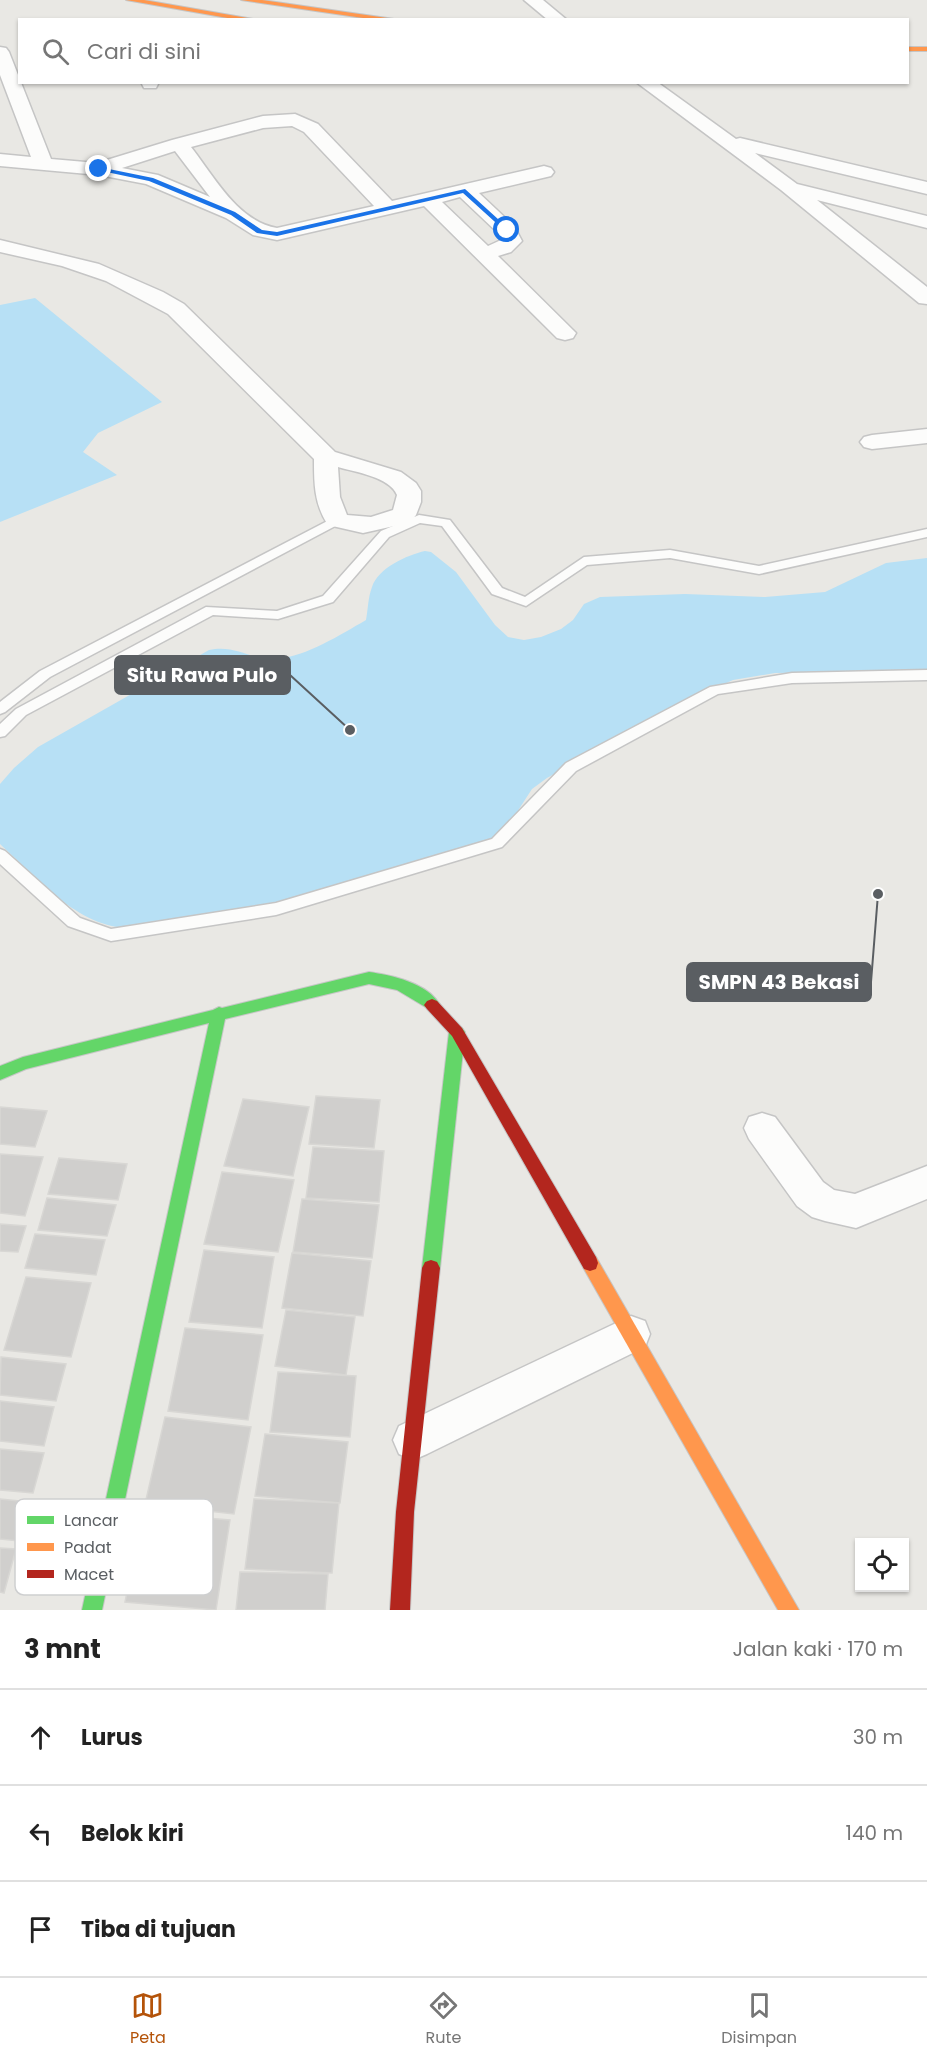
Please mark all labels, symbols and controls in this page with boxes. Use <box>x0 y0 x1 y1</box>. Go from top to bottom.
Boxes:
search box <box>18 18 909 84</box>
icon: search <box>39 35 72 68</box>
text: Cari di sini <box>87 36 201 67</box>
route end <box>85 155 111 181</box>
route start <box>493 216 519 242</box>
callout: Situ Rawa Pulo <box>115 656 290 694</box>
text: Situ Rawa Pulo <box>127 661 277 689</box>
callout: SMPN 43 Bekasi <box>687 963 871 1001</box>
text: SMPN 43 Bekasi <box>699 968 859 996</box>
legend <box>15 1499 213 1595</box>
text: Lancar <box>64 1509 118 1532</box>
text: Padat <box>64 1536 112 1559</box>
map controls <box>855 1538 909 1592</box>
button: locate <box>855 1538 909 1592</box>
text: Macet <box>64 1563 114 1586</box>
text: 3 mnt <box>24 1631 101 1667</box>
text: Jalan kaki · 170 m <box>733 1635 903 1663</box>
icon: ahead <box>24 1721 57 1754</box>
text: Lurus <box>81 1722 143 1753</box>
text: 30 m <box>853 1723 903 1751</box>
icon: left <box>24 1817 57 1850</box>
text: Belok kiri <box>81 1818 184 1849</box>
text: 140 m <box>846 1819 903 1847</box>
icon: arrive <box>24 1913 57 1946</box>
text: Tiba di tujuan <box>81 1914 236 1945</box>
tab: Peta <box>130 1989 166 2050</box>
tab: Rute <box>426 1989 461 2050</box>
tab: Disimpan <box>721 1989 797 2050</box>

